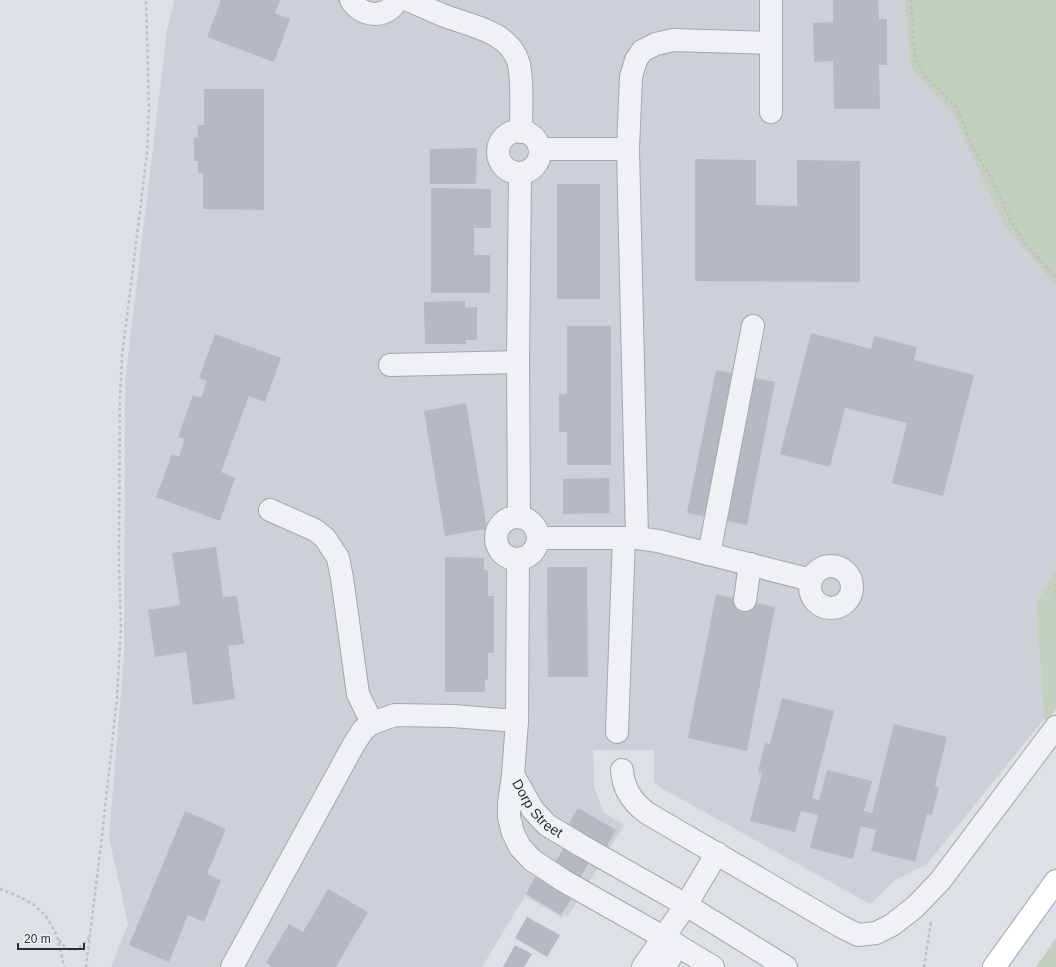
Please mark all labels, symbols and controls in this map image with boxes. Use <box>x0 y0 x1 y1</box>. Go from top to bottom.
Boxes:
street label: Dorp Street <box>509 776 566 841</box>
scale bar <box>18 925 84 951</box>
text: 20 m <box>24 932 51 946</box>

